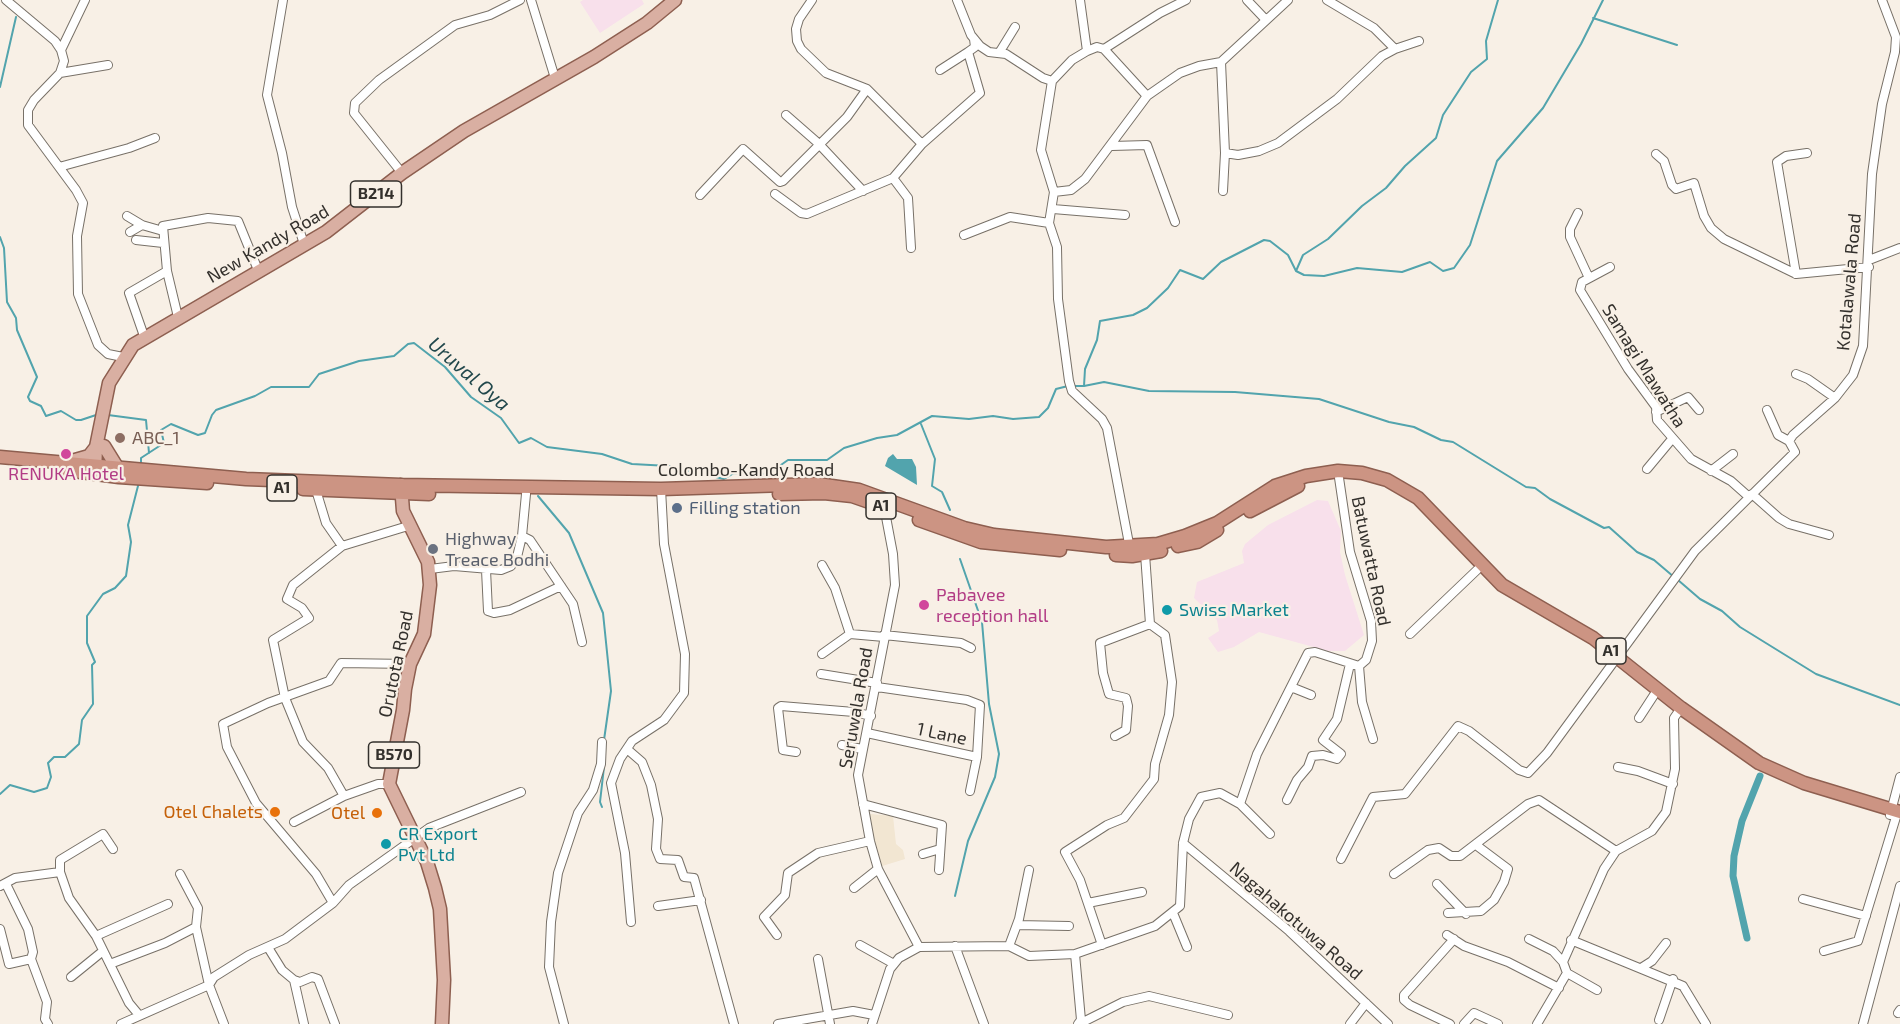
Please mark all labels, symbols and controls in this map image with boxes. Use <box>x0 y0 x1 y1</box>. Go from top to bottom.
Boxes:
road number: B214 <box>350 181 401 207</box>
street label: New Kandy Road <box>203 200 333 288</box>
street label: Kotalawala Road <box>1832 212 1866 352</box>
street label: Samagi Mawatha <box>1597 300 1691 432</box>
water label: Uruval Oya <box>423 332 515 416</box>
place label: ABC_1 <box>132 427 180 449</box>
marker: ABC_1 <box>113 431 127 445</box>
marker: RENUKA Hotel <box>59 447 73 461</box>
street label: Colombo-Kandy Road <box>658 459 834 481</box>
place label: RENUKA Hotel <box>8 463 124 485</box>
road number: A1 <box>267 475 297 501</box>
road number: A1 <box>866 493 896 519</box>
street label: Batuwatta Road <box>1347 494 1395 628</box>
place label: Filling station <box>689 497 801 519</box>
marker: Filling station <box>670 501 684 515</box>
place label: Highway Treace Bodhi <box>445 528 549 570</box>
marker: Highway Treace Bodhi <box>426 542 440 556</box>
place label: Pabavee reception hall <box>936 584 1048 626</box>
marker: Pabavee reception hall <box>917 598 931 612</box>
place label: Swiss Market <box>1179 599 1289 621</box>
marker: Swiss Market <box>1160 603 1174 617</box>
street label: Orutota Road <box>374 609 418 719</box>
road number: A1 <box>1596 638 1626 664</box>
street label: Seruwala Road <box>835 646 877 770</box>
street label: 1 Lane <box>915 718 969 750</box>
road number: B570 <box>368 742 420 768</box>
place label: Otel Chalets <box>163 801 263 823</box>
place label: Otel <box>331 802 365 824</box>
marker: Otel Chalets <box>268 805 282 819</box>
marker: Otel <box>370 806 384 820</box>
place label: CR Export Pvt Ltd <box>398 823 478 866</box>
marker: CR Export Pvt Ltd <box>379 837 393 851</box>
street label: Nagahakotuwa Road <box>1225 857 1367 985</box>

